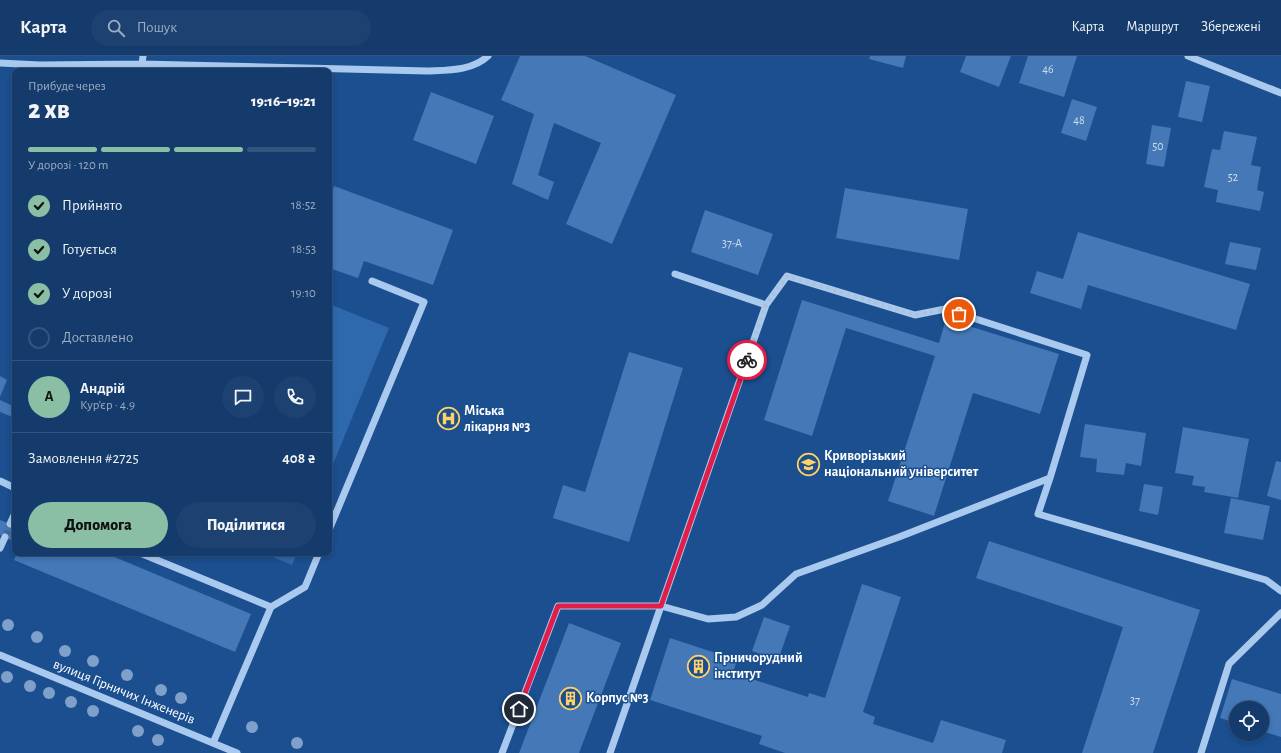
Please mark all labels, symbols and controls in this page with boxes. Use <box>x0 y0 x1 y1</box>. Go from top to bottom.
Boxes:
search box <box>91 10 371 46</box>
icon: search <box>105 17 127 39</box>
text: Карта <box>20 18 67 37</box>
text: Пошук <box>137 20 177 35</box>
text: Карта <box>1071 20 1104 34</box>
text: Маршрут <box>1126 20 1179 34</box>
text: Збережені <box>1201 20 1261 34</box>
house number: 46 <box>1042 63 1054 75</box>
text: Прибуде через <box>28 80 106 93</box>
text: 19:16–19:21 <box>251 94 316 109</box>
text: 2 хв <box>28 97 70 123</box>
house number: 48 <box>1073 114 1085 126</box>
house number: 50 <box>1152 140 1164 152</box>
text: У дорозі · 120 m <box>28 159 108 172</box>
house number: 52 <box>1228 171 1239 183</box>
icon: check <box>28 195 50 217</box>
text: Прийнято <box>62 198 122 213</box>
text: 18:52 <box>291 199 316 212</box>
house number: 37-А <box>722 237 742 249</box>
icon: check <box>28 239 50 261</box>
text: Готується <box>62 242 117 257</box>
text: 18:53 <box>292 243 316 256</box>
icon: check <box>28 283 50 305</box>
text: У дорозі <box>62 286 112 301</box>
text: 19:10 <box>291 287 316 300</box>
pin <box>942 297 976 331</box>
icon: bag <box>948 303 970 325</box>
text: Доставлено <box>62 330 133 345</box>
courier <box>727 340 767 380</box>
icon: bike <box>736 349 758 371</box>
button: chat <box>222 376 264 418</box>
button: phone <box>274 376 316 418</box>
text: Андрій <box>80 381 125 396</box>
text: А <box>44 389 54 404</box>
text: Кур’єр · 4.9 <box>80 399 135 412</box>
place label: Міська лікарня №3 <box>464 404 530 434</box>
hospital icon: Міська лікарня №3 <box>436 406 462 432</box>
place label: Криворізький національний університет <box>824 449 979 479</box>
text: Замовлення #2725 <box>28 451 139 466</box>
text: 408 ₴ <box>282 451 316 466</box>
school or university icon: Криворізький національний університет <box>795 451 821 477</box>
button: Допомога <box>28 502 168 548</box>
button: Поділитися <box>176 502 316 548</box>
place label: Гірничорудний інститут <box>714 651 803 681</box>
building icon: Гірничорудний інститут <box>685 653 711 679</box>
street label: вулиця Гірничих Інженерів <box>51 657 197 727</box>
building icon: Корпус №3 <box>557 685 583 711</box>
place label: Корпус №3 <box>586 691 648 705</box>
pin <box>502 692 536 726</box>
house number: 37 <box>1130 694 1140 706</box>
icon: home <box>508 698 530 720</box>
map controls <box>1229 701 1269 741</box>
button: locate <box>1229 701 1269 741</box>

